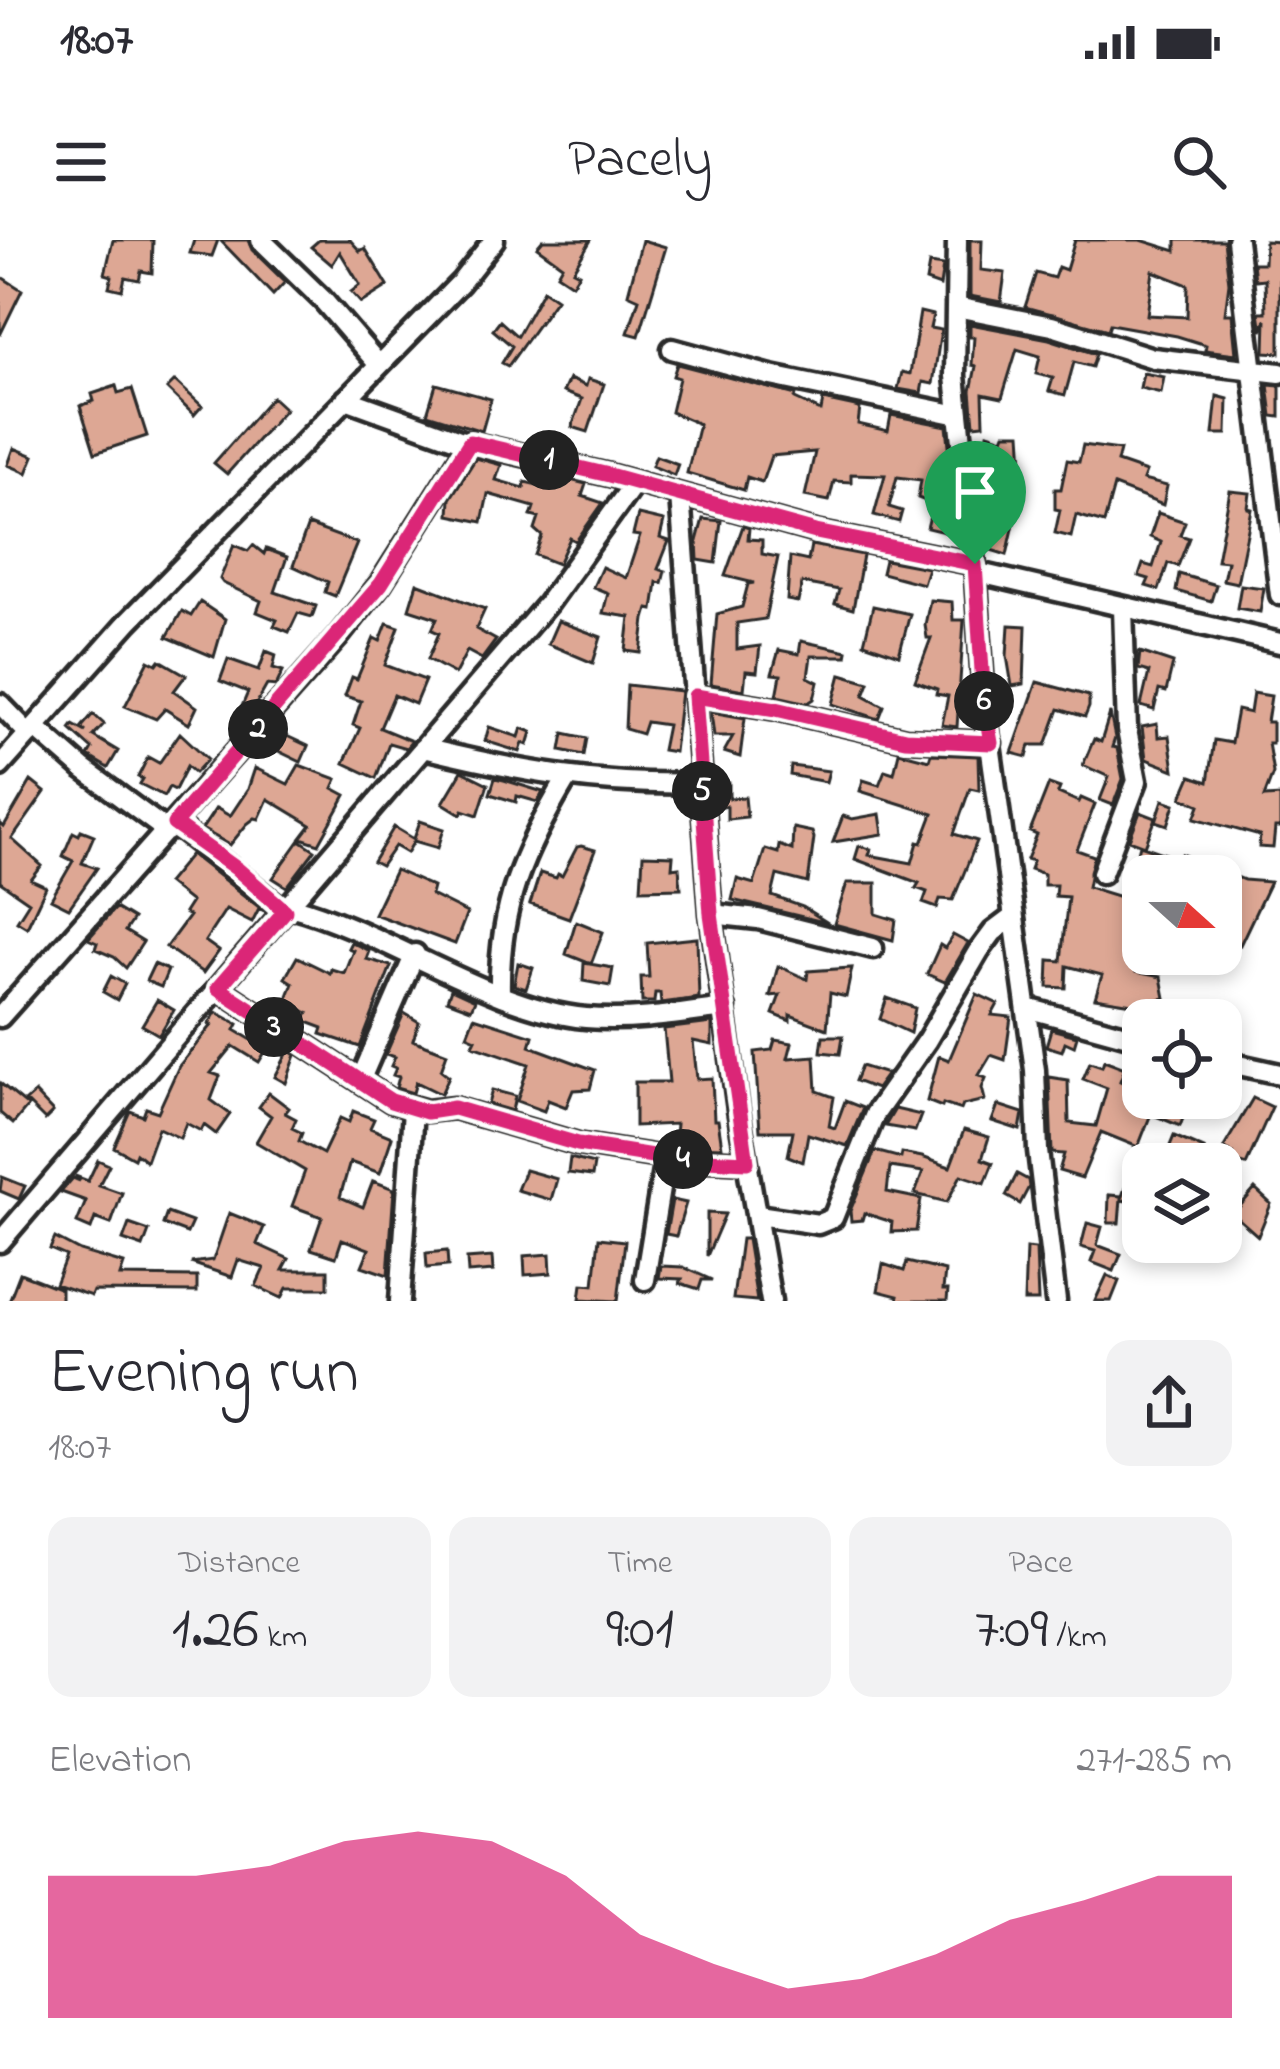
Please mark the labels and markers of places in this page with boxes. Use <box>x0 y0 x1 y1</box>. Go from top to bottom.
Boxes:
pin: 1 <box>519 430 579 490</box>
pin <box>924 441 1026 564</box>
pin: 6 <box>954 671 1014 731</box>
pin: 2 <box>228 699 288 759</box>
pin: 5 <box>672 761 732 821</box>
pin: 3 <box>244 997 304 1057</box>
pin: 4 <box>653 1129 713 1189</box>

